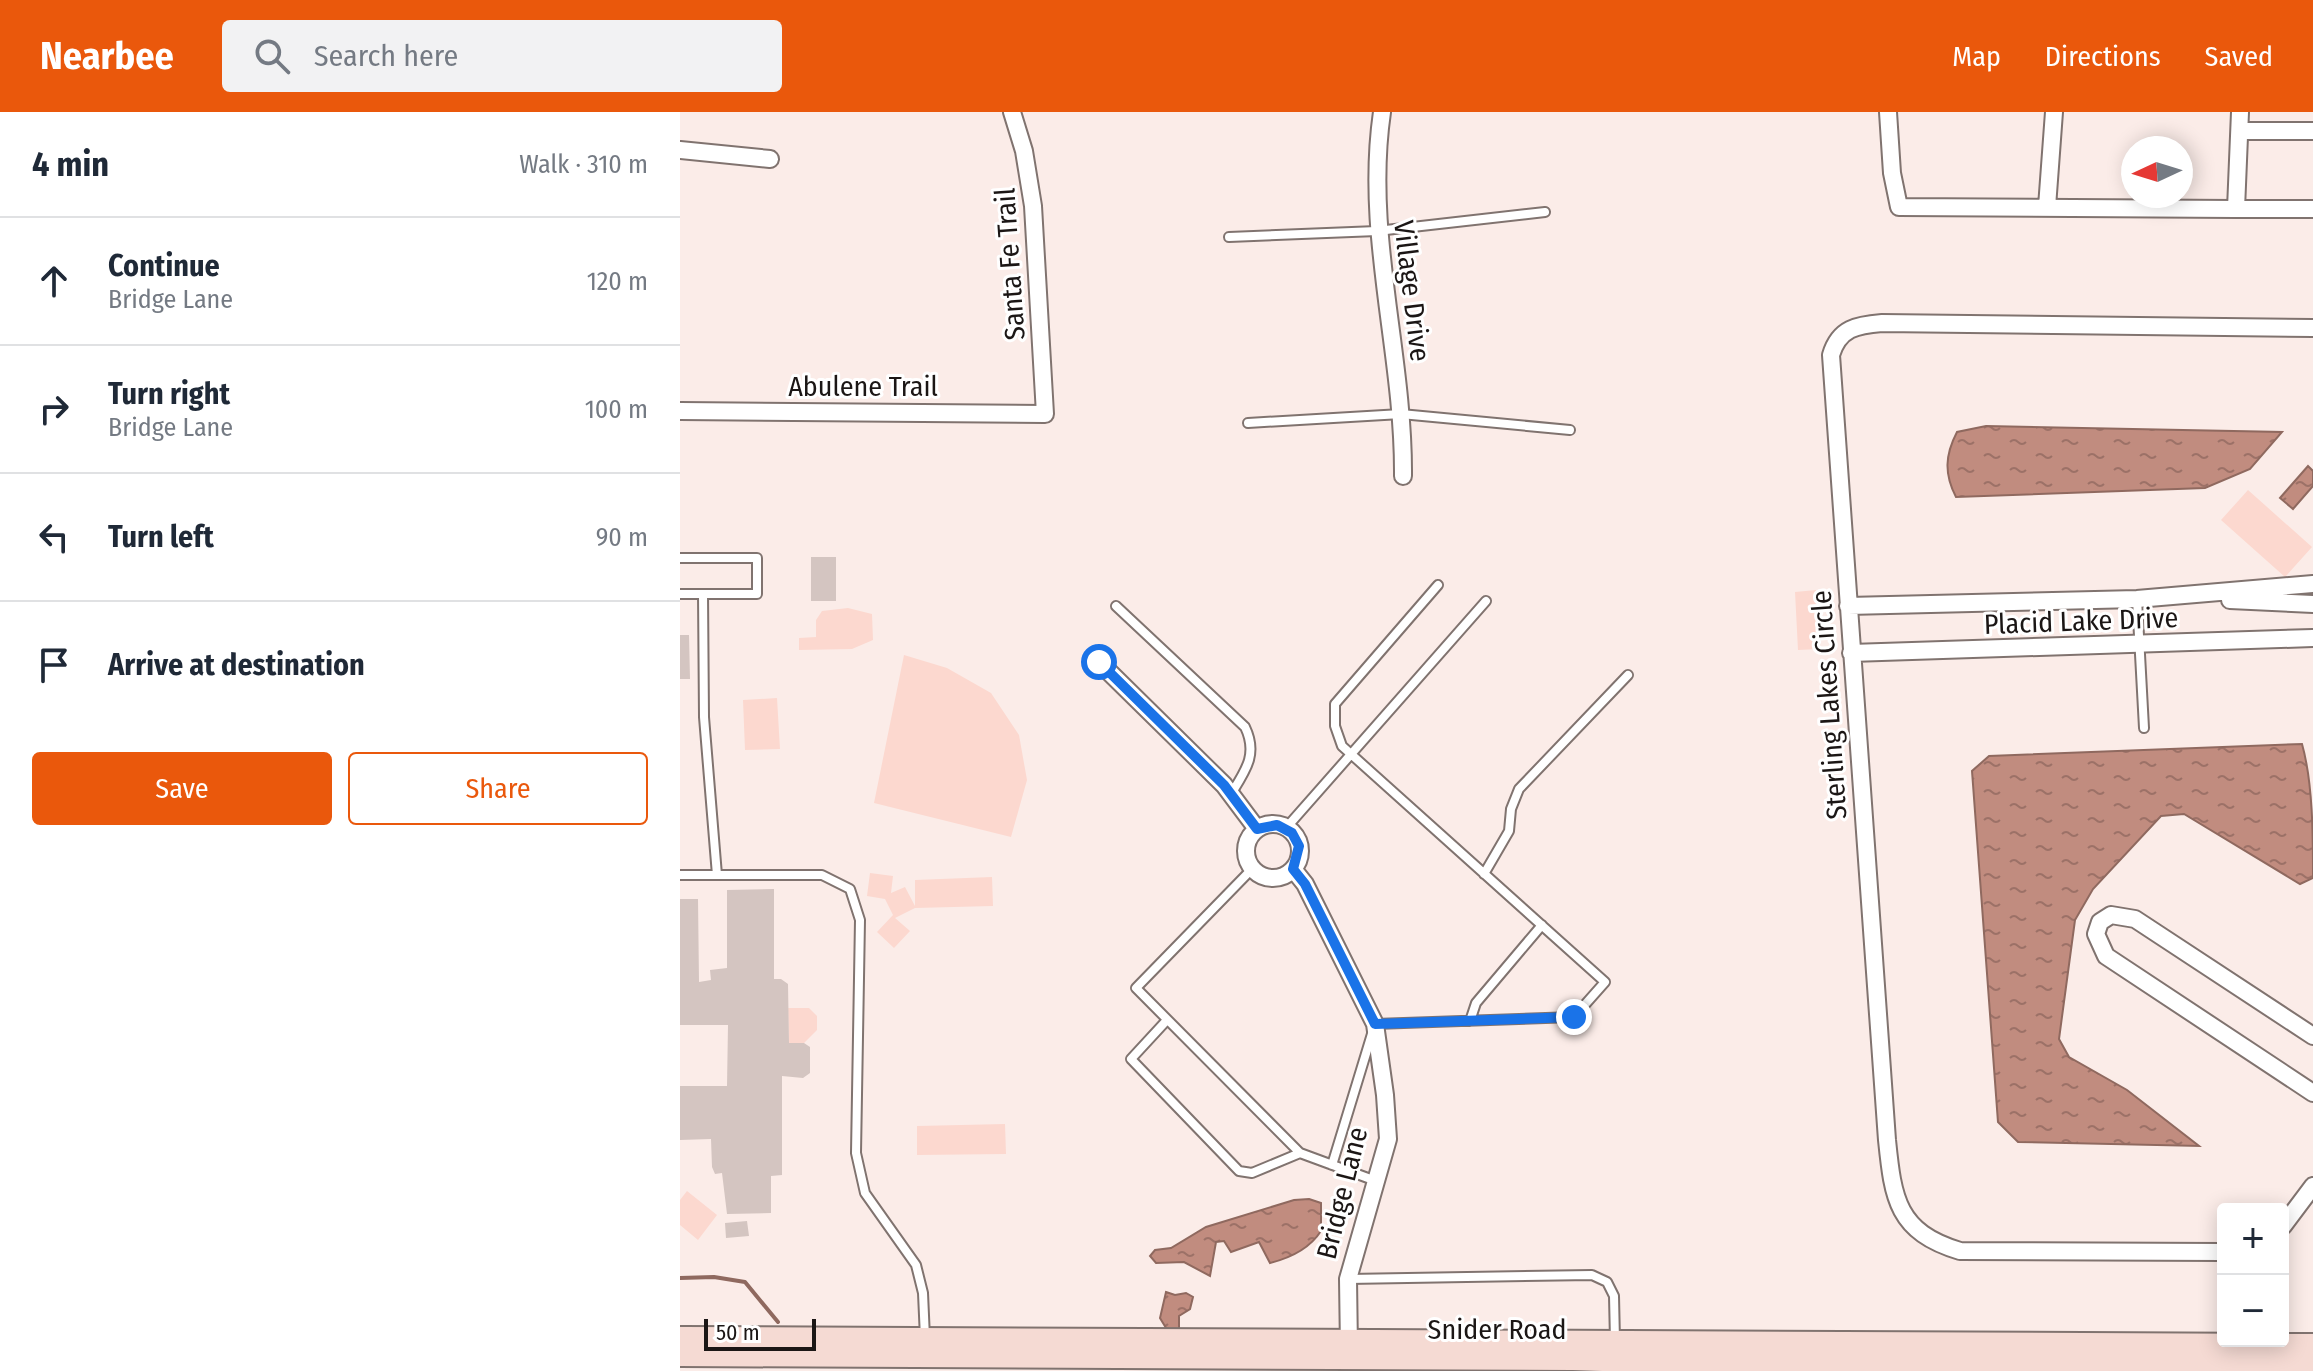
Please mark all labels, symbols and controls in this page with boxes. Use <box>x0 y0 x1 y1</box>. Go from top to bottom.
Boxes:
search box <box>222 20 782 92</box>
text: Nearbee <box>40 33 174 79</box>
icon: search <box>250 34 294 78</box>
text: Search here <box>314 38 458 74</box>
text: Map <box>1952 40 2001 73</box>
text: Directions <box>2045 40 2161 73</box>
text: Saved <box>2205 40 2273 73</box>
north arrow <box>2121 136 2193 208</box>
text: 4 min <box>32 144 109 185</box>
text: Walk · 310 m <box>519 149 648 180</box>
street label: Santa Fe Trail <box>988 187 1032 341</box>
street label: Village Drive <box>1387 219 1437 363</box>
text: Continue <box>108 248 220 284</box>
icon: ahead <box>32 259 76 303</box>
text: 120 m <box>587 266 648 297</box>
text: Bridge Lane <box>108 284 233 315</box>
street label: Abulene Trail <box>788 370 938 403</box>
text: Turn right <box>108 376 230 412</box>
icon: right <box>32 387 76 431</box>
text: 100 m <box>585 394 648 425</box>
text: Bridge Lane <box>108 412 233 443</box>
icon: left <box>32 515 76 559</box>
text: Turn left <box>108 519 214 555</box>
text: 90 m <box>596 522 648 553</box>
street label: Sterling Lakes Circle <box>1805 589 1853 821</box>
street label: Placid Lake Drive <box>1983 601 2179 641</box>
icon: arrive <box>32 643 76 687</box>
route start <box>1081 644 1117 680</box>
text: Arrive at destination <box>108 647 365 683</box>
button: Save <box>32 752 332 825</box>
button: Share <box>348 752 648 825</box>
route end <box>1556 999 1592 1035</box>
street label: Bridge Lane <box>1310 1124 1374 1262</box>
map controls <box>2217 1203 2289 1347</box>
button: + <box>2217 1203 2289 1275</box>
button: − <box>2217 1275 2289 1347</box>
street label: Snider Road <box>1428 1313 1566 1346</box>
scale bar <box>704 1315 816 1351</box>
text: 50 m <box>716 1319 760 1346</box>

